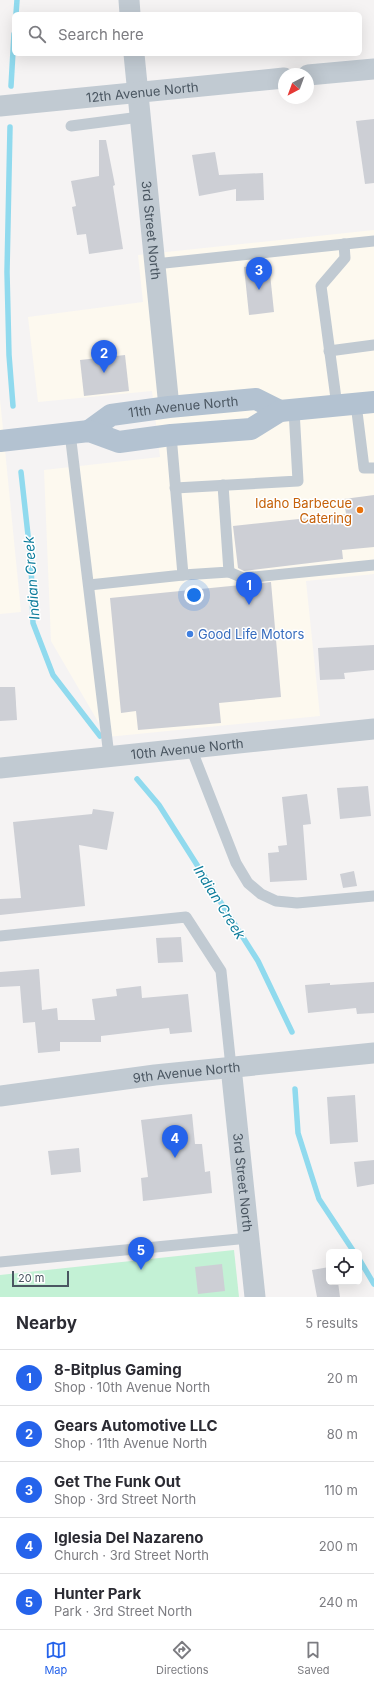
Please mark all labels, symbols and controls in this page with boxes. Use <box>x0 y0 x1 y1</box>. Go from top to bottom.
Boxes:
search box <box>12 12 362 56</box>
icon: search <box>26 23 48 45</box>
text: Search here <box>58 25 144 44</box>
north arrow <box>278 68 314 104</box>
street label: 12th Avenue North <box>85 78 199 105</box>
street label: 3rd Street North <box>139 180 164 280</box>
pin: 3 <box>246 257 272 290</box>
pin: 2 <box>91 340 117 373</box>
street label: 11th Avenue North <box>127 393 239 421</box>
place label: Idaho Barbecue Catering <box>255 495 352 526</box>
marker: Idaho Barbecue Catering <box>355 505 365 515</box>
water label: Indian Creek <box>20 535 42 620</box>
pin: 1 <box>236 572 262 605</box>
your location <box>184 585 204 605</box>
place label: Good Life Motors <box>198 626 304 642</box>
marker: Good Life Motors <box>185 629 195 639</box>
street label: 10th Avenue North <box>130 735 244 762</box>
water label: Indian Creek <box>191 862 250 942</box>
street label: 9th Avenue North <box>132 1058 241 1086</box>
pin: 4 <box>162 1125 188 1158</box>
street label: 3rd Street North <box>230 1132 256 1233</box>
pin: 5 <box>128 1237 154 1270</box>
map controls <box>326 1249 362 1285</box>
button: locate <box>326 1249 362 1285</box>
scale bar <box>12 1269 69 1288</box>
text: 20 m <box>18 1271 44 1285</box>
text: Nearby <box>16 1313 77 1333</box>
text: 5 results <box>305 1315 358 1331</box>
text: 8-Bitplus Gaming <box>54 1360 182 1379</box>
text: 1 <box>26 1370 32 1386</box>
text: 20 m <box>327 1370 358 1386</box>
text: Shop · 10th Avenue North <box>54 1379 210 1395</box>
text: Gears Automotive LLC <box>54 1416 217 1435</box>
text: 2 <box>25 1426 33 1442</box>
text: 80 m <box>327 1426 358 1442</box>
text: Shop · 11th Avenue North <box>54 1435 207 1451</box>
text: Get The Funk Out <box>54 1472 181 1491</box>
text: 3 <box>25 1482 33 1498</box>
text: 110 m <box>324 1482 358 1498</box>
text: Shop · 3rd Street North <box>54 1491 196 1507</box>
text: Iglesia Del Nazareno <box>54 1528 203 1547</box>
text: 4 <box>25 1538 33 1554</box>
text: 200 m <box>319 1538 358 1554</box>
text: Church · 3rd Street North <box>54 1547 209 1563</box>
text: Hunter Park <box>54 1584 141 1603</box>
text: 5 <box>25 1594 33 1610</box>
text: 240 m <box>319 1594 358 1610</box>
text: Park · 3rd Street North <box>54 1603 192 1619</box>
tab: Map <box>44 1639 67 1677</box>
tab: Directions <box>156 1639 209 1677</box>
tab: Saved <box>297 1639 330 1677</box>

